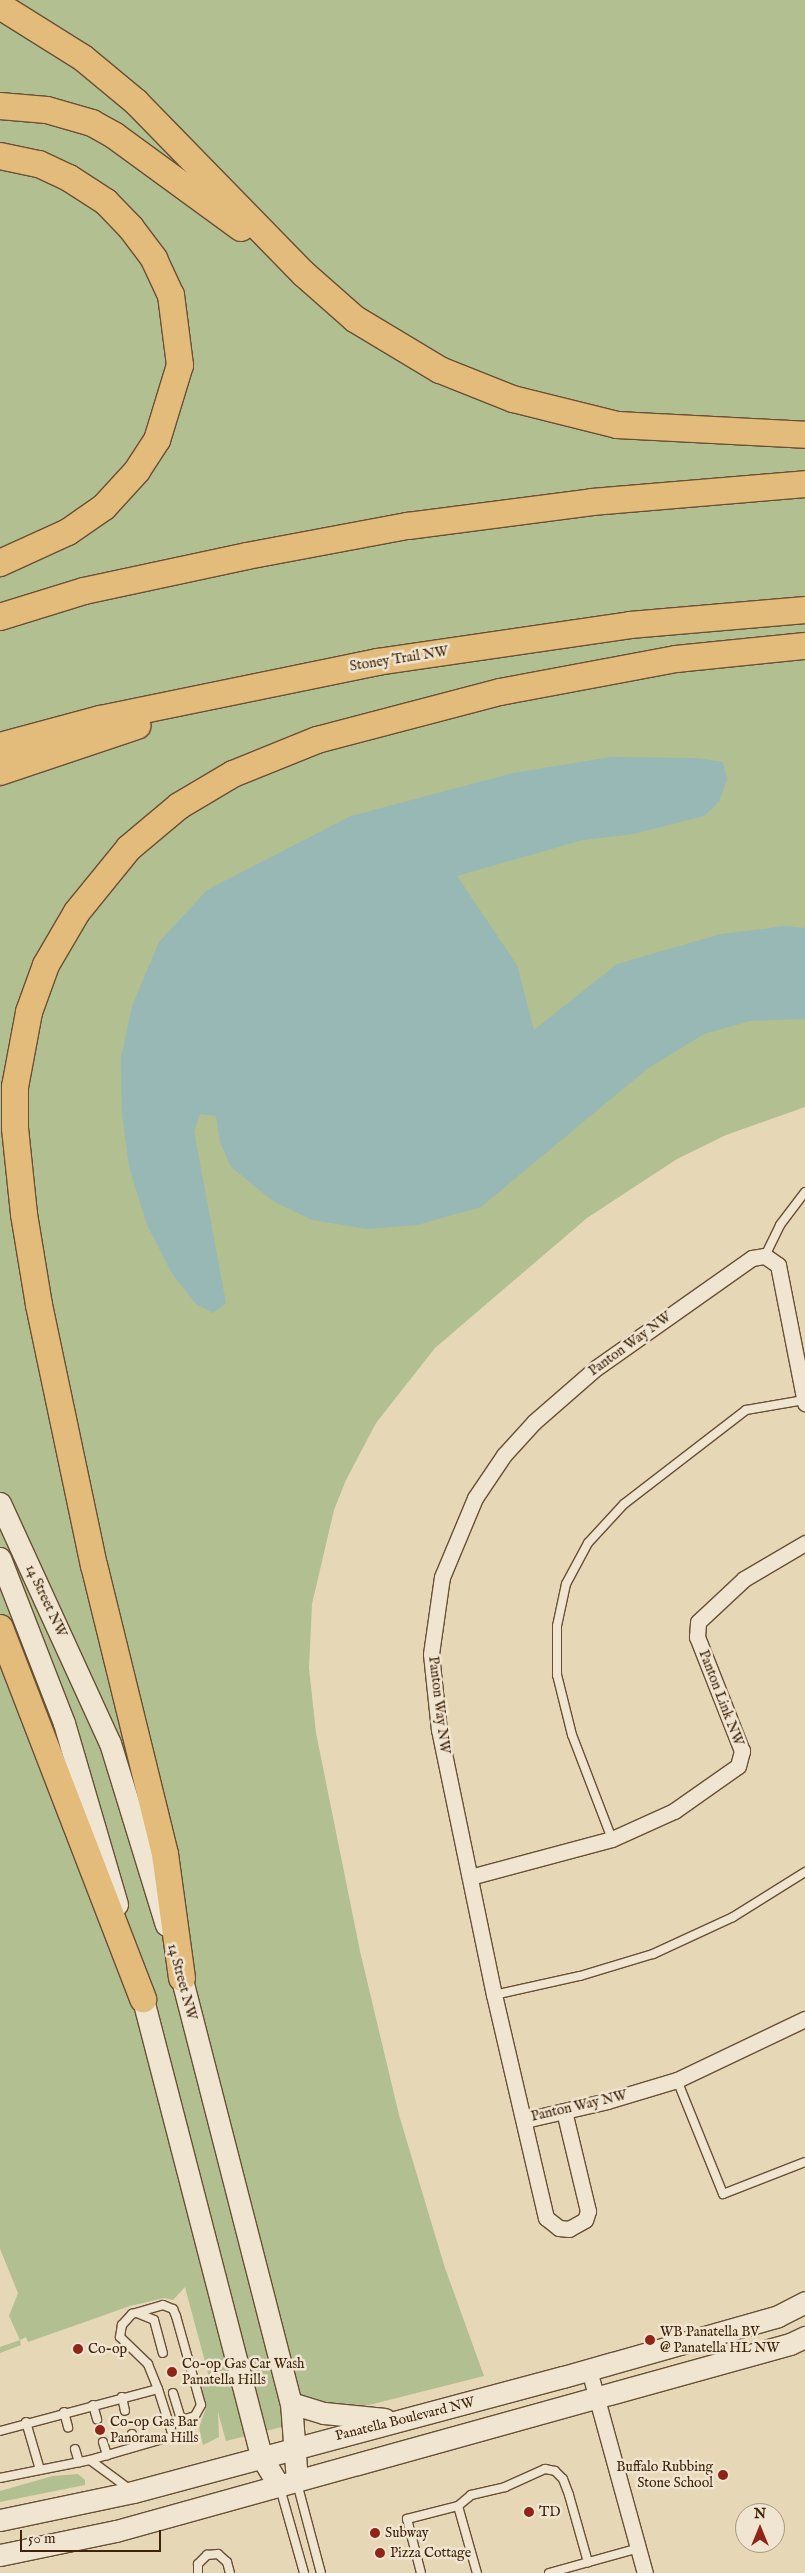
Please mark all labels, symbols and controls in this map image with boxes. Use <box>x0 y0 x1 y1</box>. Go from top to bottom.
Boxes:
street label: Stoney Trail NW <box>348 643 450 675</box>
street label: Panton Way NW <box>585 1308 675 1380</box>
street label: 14 Street NW <box>22 1562 70 1640</box>
street label: Panton Link NW <box>695 1648 747 1748</box>
street label: Panton Way NW <box>425 1655 453 1755</box>
street label: 14 Street NW <box>164 1942 200 2022</box>
street label: Panton Way NW <box>529 2087 629 2125</box>
place label: WB Panatella BV @ Panatella HL NW <box>660 2324 780 2356</box>
marker: WB Panatella BV @ Panatella HL NW <box>644 2334 656 2346</box>
place label: Co-op <box>88 2341 127 2357</box>
marker: Co-op <box>72 2343 84 2355</box>
place label: Co-op Gas Car Wash Panatella Hills <box>182 2356 305 2388</box>
marker: Co-op Gas Car Wash Panatella Hills <box>166 2366 178 2378</box>
street label: Panatella Boulevard NW <box>334 2394 476 2444</box>
place label: Co-op Gas Bar Panorama Hills <box>110 2414 198 2446</box>
marker: Co-op Gas Bar Panorama Hills <box>94 2424 106 2436</box>
place label: Buffalo Rubbing Stone School <box>616 2459 713 2492</box>
marker: Buffalo Rubbing Stone School <box>717 2469 729 2481</box>
north arrow <box>735 2503 785 2553</box>
place label: TD <box>539 2504 560 2520</box>
text: N <box>754 2505 766 2523</box>
marker: TD <box>523 2506 535 2518</box>
scale bar <box>22 2520 164 2552</box>
place label: Subway <box>385 2525 429 2541</box>
marker: Subway <box>369 2527 381 2539</box>
text: 50 m <box>28 2529 56 2548</box>
place label: Pizza Cottage <box>390 2545 471 2561</box>
marker: Pizza Cottage <box>374 2547 386 2559</box>

